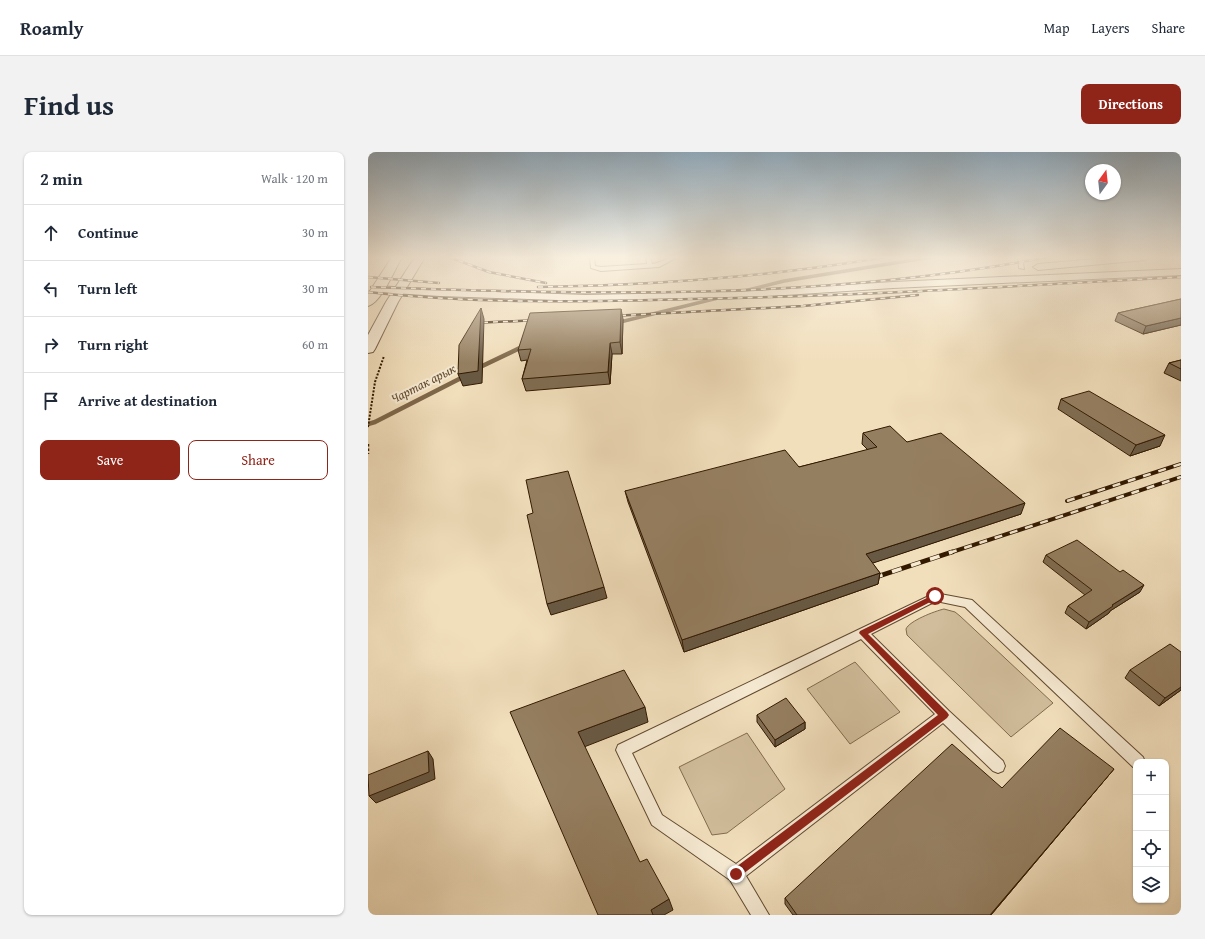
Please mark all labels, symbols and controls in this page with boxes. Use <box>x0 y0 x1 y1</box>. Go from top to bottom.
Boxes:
text: Roamly <box>20 14 84 42</box>
text: Map <box>1044 18 1070 38</box>
text: Layers <box>1092 18 1130 38</box>
text: Share <box>1152 18 1185 38</box>
text: Find us <box>24 84 114 125</box>
button: Directions <box>1081 84 1181 124</box>
north arrow <box>1085 164 1121 200</box>
text: 2 min <box>40 166 82 191</box>
text: Walk · 120 m <box>261 169 328 188</box>
icon: ahead <box>40 222 62 244</box>
text: Continue <box>78 222 139 243</box>
text: 30 m <box>302 223 328 242</box>
icon: left <box>40 278 62 300</box>
text: Turn left <box>78 278 137 299</box>
text: 30 m <box>302 279 328 298</box>
icon: right <box>40 334 62 356</box>
text: Turn right <box>78 334 149 355</box>
text: 60 m <box>302 335 328 354</box>
water label: Чартак арык <box>387 359 460 408</box>
icon: arrive <box>40 390 62 412</box>
text: Arrive at destination <box>78 390 217 411</box>
button: Save <box>40 440 180 480</box>
button: Share <box>188 440 328 480</box>
route start <box>926 587 944 605</box>
map controls <box>1133 759 1169 903</box>
button: + <box>1133 759 1169 795</box>
button: − <box>1133 795 1169 831</box>
button: locate <box>1133 831 1169 867</box>
route end <box>727 865 745 883</box>
button: layers <box>1133 867 1169 903</box>

